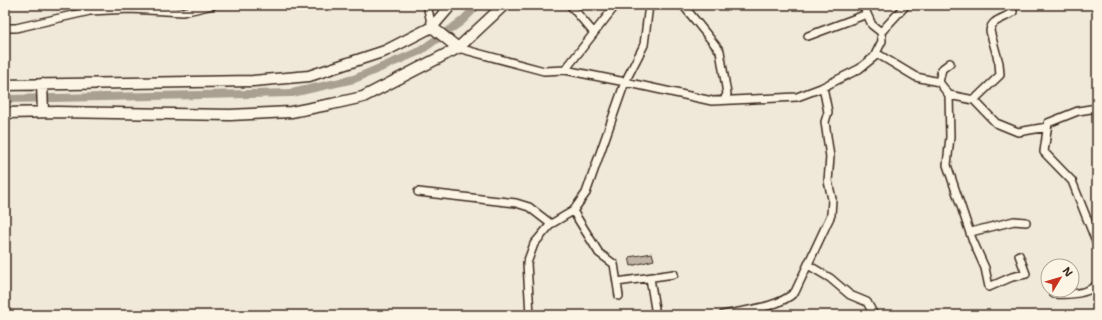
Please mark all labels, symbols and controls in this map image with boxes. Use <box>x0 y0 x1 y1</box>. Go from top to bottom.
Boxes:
north arrow <box>1040 258 1080 298</box>
text: N <box>1059 264 1076 280</box>

